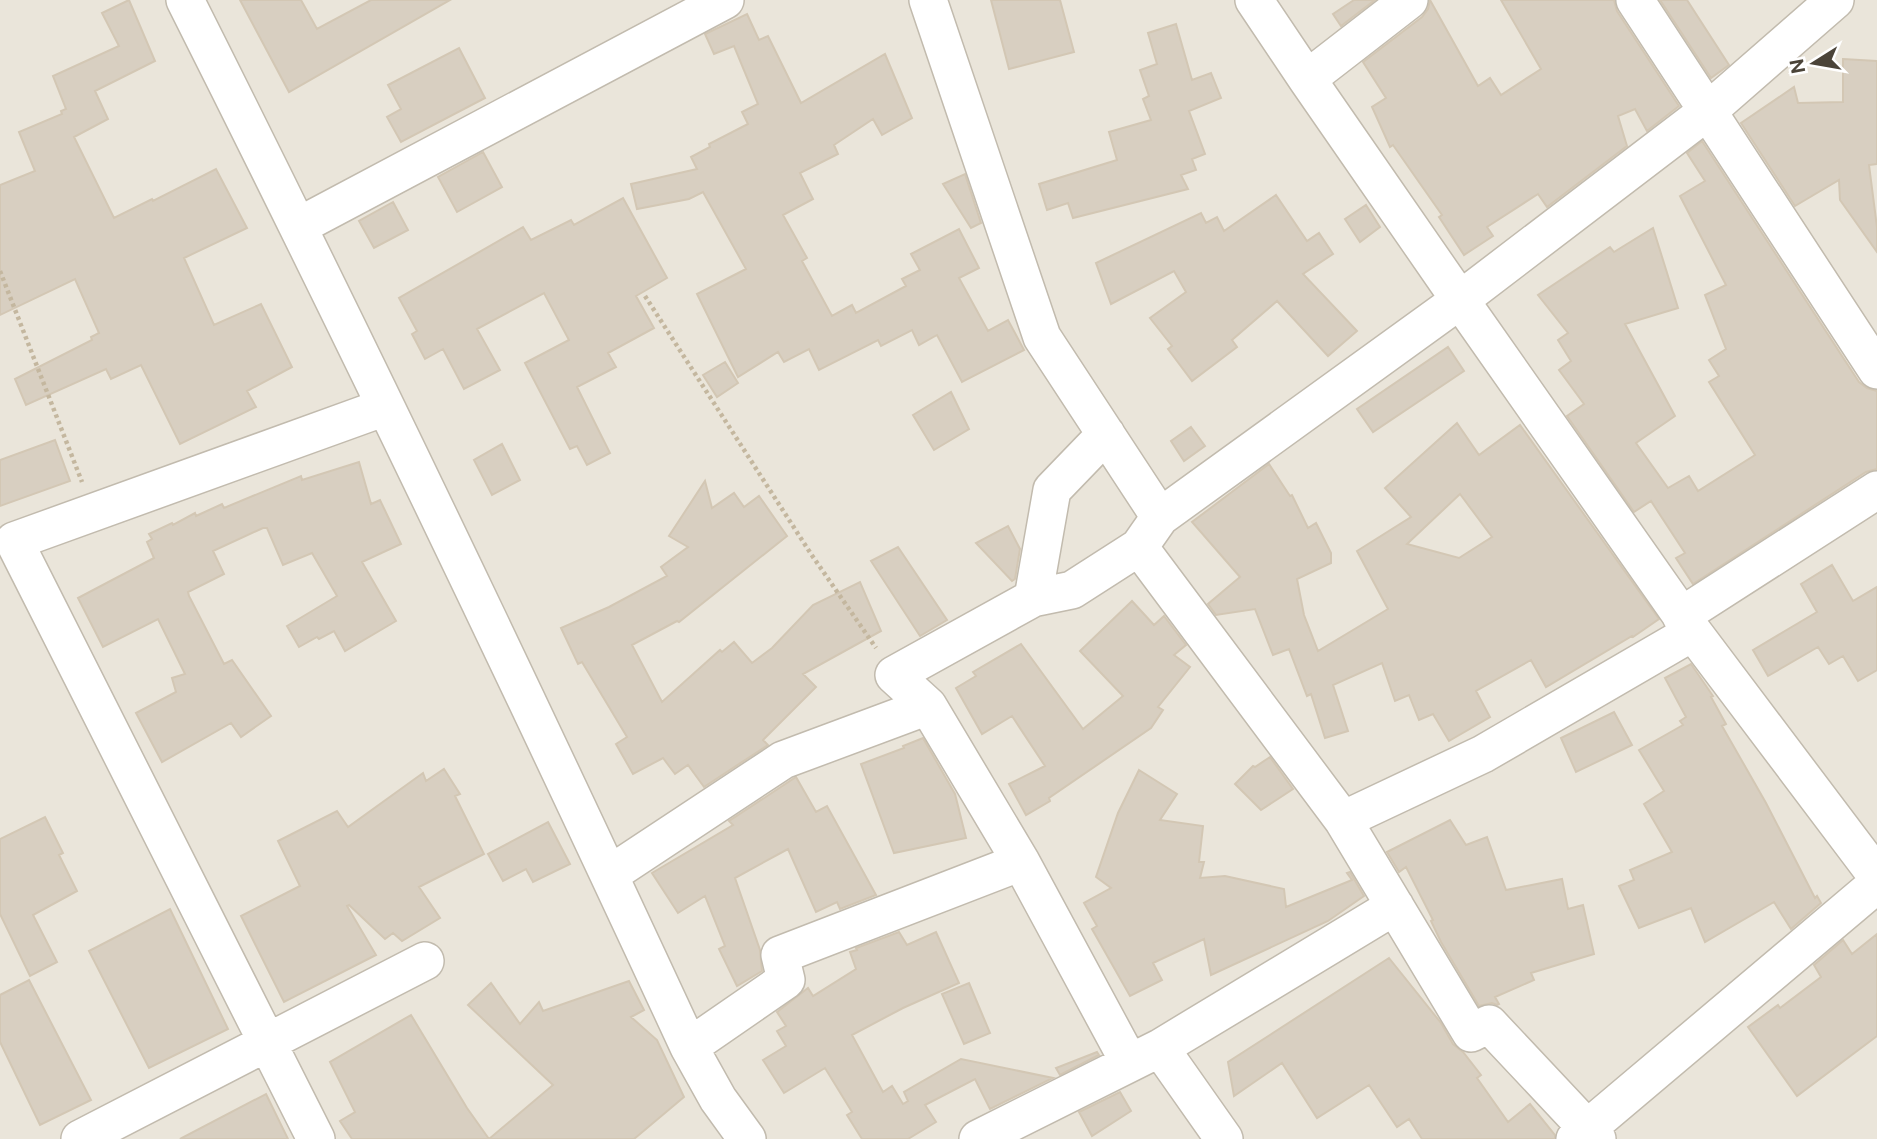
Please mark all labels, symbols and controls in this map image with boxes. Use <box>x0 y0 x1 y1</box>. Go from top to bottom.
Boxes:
north arrow <box>1779 28 1849 98</box>
text: N <box>1785 57 1810 76</box>

